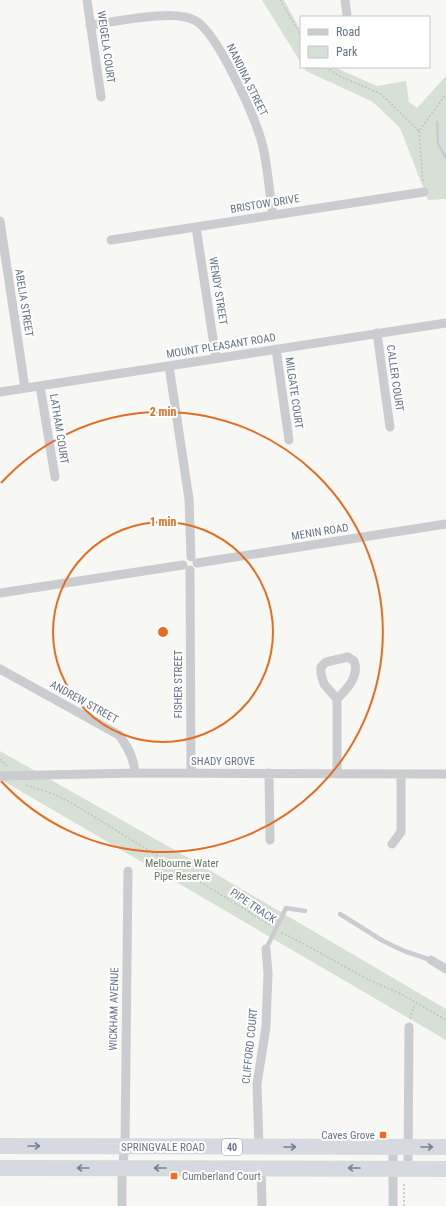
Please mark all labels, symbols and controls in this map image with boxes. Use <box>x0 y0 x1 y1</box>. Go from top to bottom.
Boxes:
street label: WEIGELA COURT <box>94 10 118 84</box>
legend <box>300 16 430 68</box>
text: Road <box>336 25 360 39</box>
street label: NANDINA STREET <box>224 42 270 119</box>
text: Park <box>336 45 358 59</box>
street label: BRISTOW DRIVE <box>229 192 301 216</box>
street label: WENDY STREET <box>206 256 230 326</box>
street label: ABELIA STREET <box>12 268 36 338</box>
street label: MOUNT PLEASANT ROAD <box>165 331 277 361</box>
street label: CALLER COURT <box>384 344 406 412</box>
street label: MILGATE COURT <box>283 356 305 430</box>
street label: LATHAM COURT <box>47 393 71 465</box>
text: 2 min <box>150 405 176 419</box>
text: 1 min <box>150 515 176 529</box>
street label: MENIN ROAD <box>291 521 349 543</box>
centre of rings <box>156 625 170 639</box>
street label: FISHER STREET <box>172 650 185 718</box>
street label: ANDREW STREET <box>48 678 120 726</box>
street label: SHADY GROVE <box>191 755 255 768</box>
park label: Melbourne Water Pipe Reserve <box>145 857 220 883</box>
street label: PIPE TRACK <box>227 886 279 926</box>
street label: WICKHAM AVENUE <box>107 967 121 1051</box>
street label: CLIFFORD COURT <box>240 1007 260 1085</box>
place label: Caves Grove <box>321 1129 375 1142</box>
marker: Caves Grove <box>378 1130 388 1140</box>
road number: 40 <box>222 1139 242 1155</box>
street label: SPRINGVALE ROAD <box>121 1141 205 1154</box>
one-way arrow <box>27 1142 40 1150</box>
one-way arrow <box>283 1143 296 1151</box>
one-way arrow <box>420 1143 433 1151</box>
one-way arrow <box>77 1164 90 1172</box>
one-way arrow <box>154 1164 167 1172</box>
one-way arrow <box>348 1164 361 1172</box>
place label: Cumberland Court <box>182 1170 261 1183</box>
marker: Cumberland Court <box>169 1171 179 1181</box>

